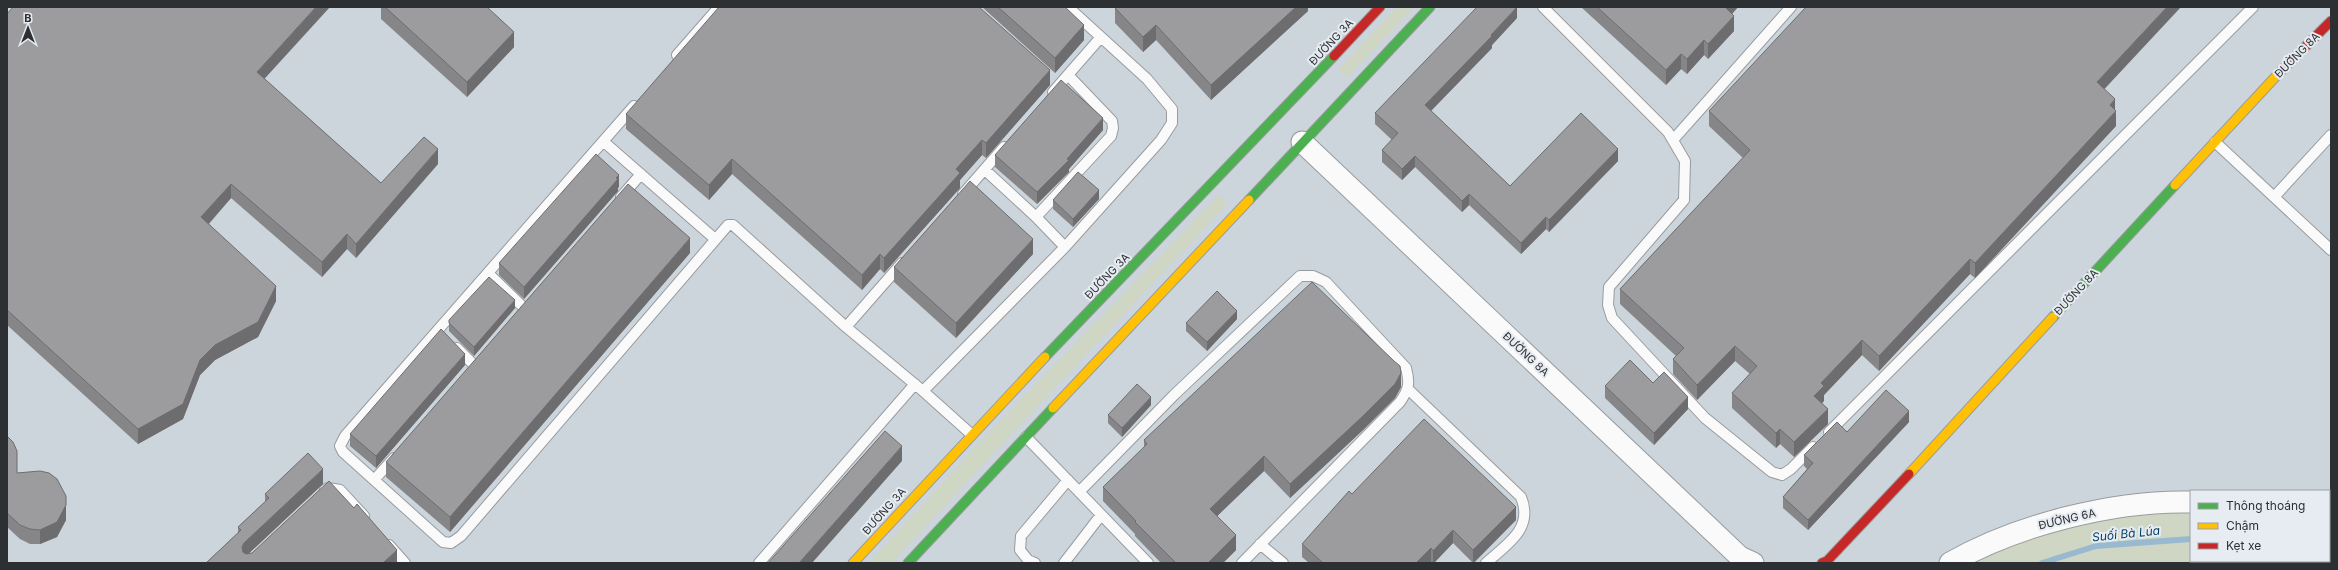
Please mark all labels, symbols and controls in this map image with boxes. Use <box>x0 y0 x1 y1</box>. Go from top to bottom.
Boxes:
north arrow <box>8 8 48 48</box>
text: B <box>24 11 32 25</box>
street label: ĐƯỜNG 3A <box>1306 16 1356 68</box>
street label: ĐƯỜNG 8A <box>2271 29 2323 81</box>
street label: ĐƯỜNG 3A <box>1082 250 1133 302</box>
street label: ĐƯỜNG 8A <box>2051 266 2101 318</box>
street label: ĐƯỜNG 8A <box>1500 329 1552 379</box>
street label: ĐƯỜNG 3A <box>859 484 909 537</box>
legend <box>2190 490 2330 562</box>
text: Thông thoáng <box>2226 498 2305 513</box>
street label: ĐƯỜNG 6A <box>2037 506 2097 532</box>
text: Chậm <box>2226 518 2259 533</box>
water label: Suối Bà Lúa <box>2091 522 2161 545</box>
text: Kẹt xe <box>2226 538 2261 553</box>

